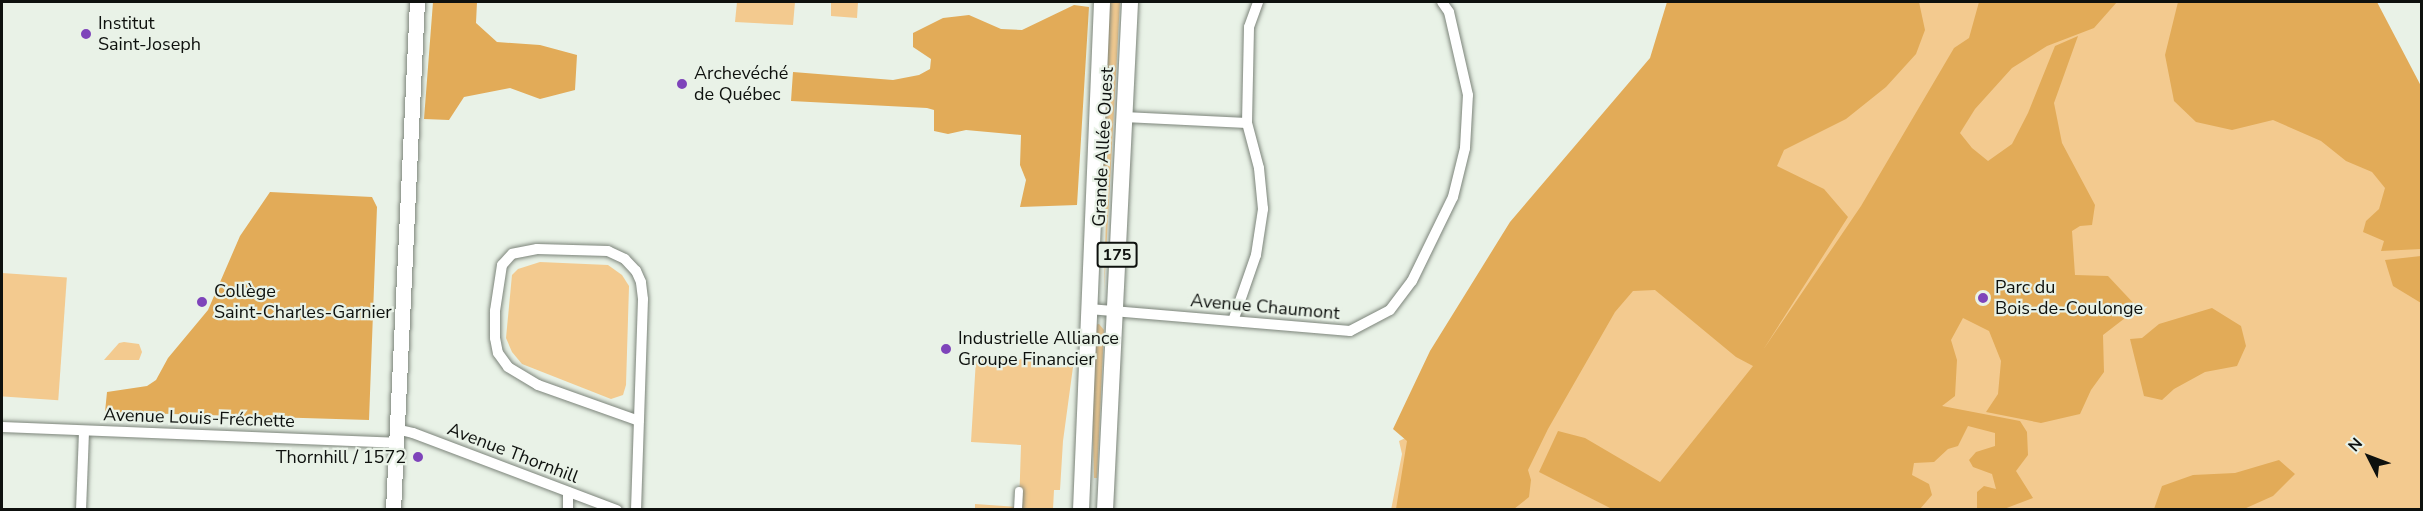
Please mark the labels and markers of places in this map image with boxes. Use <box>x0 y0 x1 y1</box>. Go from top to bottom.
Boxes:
place label: Institut Saint-Joseph <box>98 13 201 56</box>
marker: Institut Saint-Joseph <box>79 27 93 41</box>
place label: Archevéché de Québec <box>694 63 788 106</box>
marker: Archevéché de Québec <box>675 77 689 91</box>
place label: Parc du Bois-de-Coulonge <box>1995 277 2143 320</box>
place label: Collège Saint-Charles-Garnier <box>214 281 392 324</box>
marker: Parc du Bois-de-Coulonge <box>1976 291 1990 305</box>
marker: Collège Saint-Charles-Garnier <box>195 295 209 309</box>
place label: Industrielle Alliance Groupe Financier <box>958 328 1119 370</box>
marker: Industrielle Alliance Groupe Financier <box>939 342 953 356</box>
place label: Thornhill / 1572 <box>276 446 406 468</box>
marker: Thornhill / 1572 <box>411 450 425 464</box>

